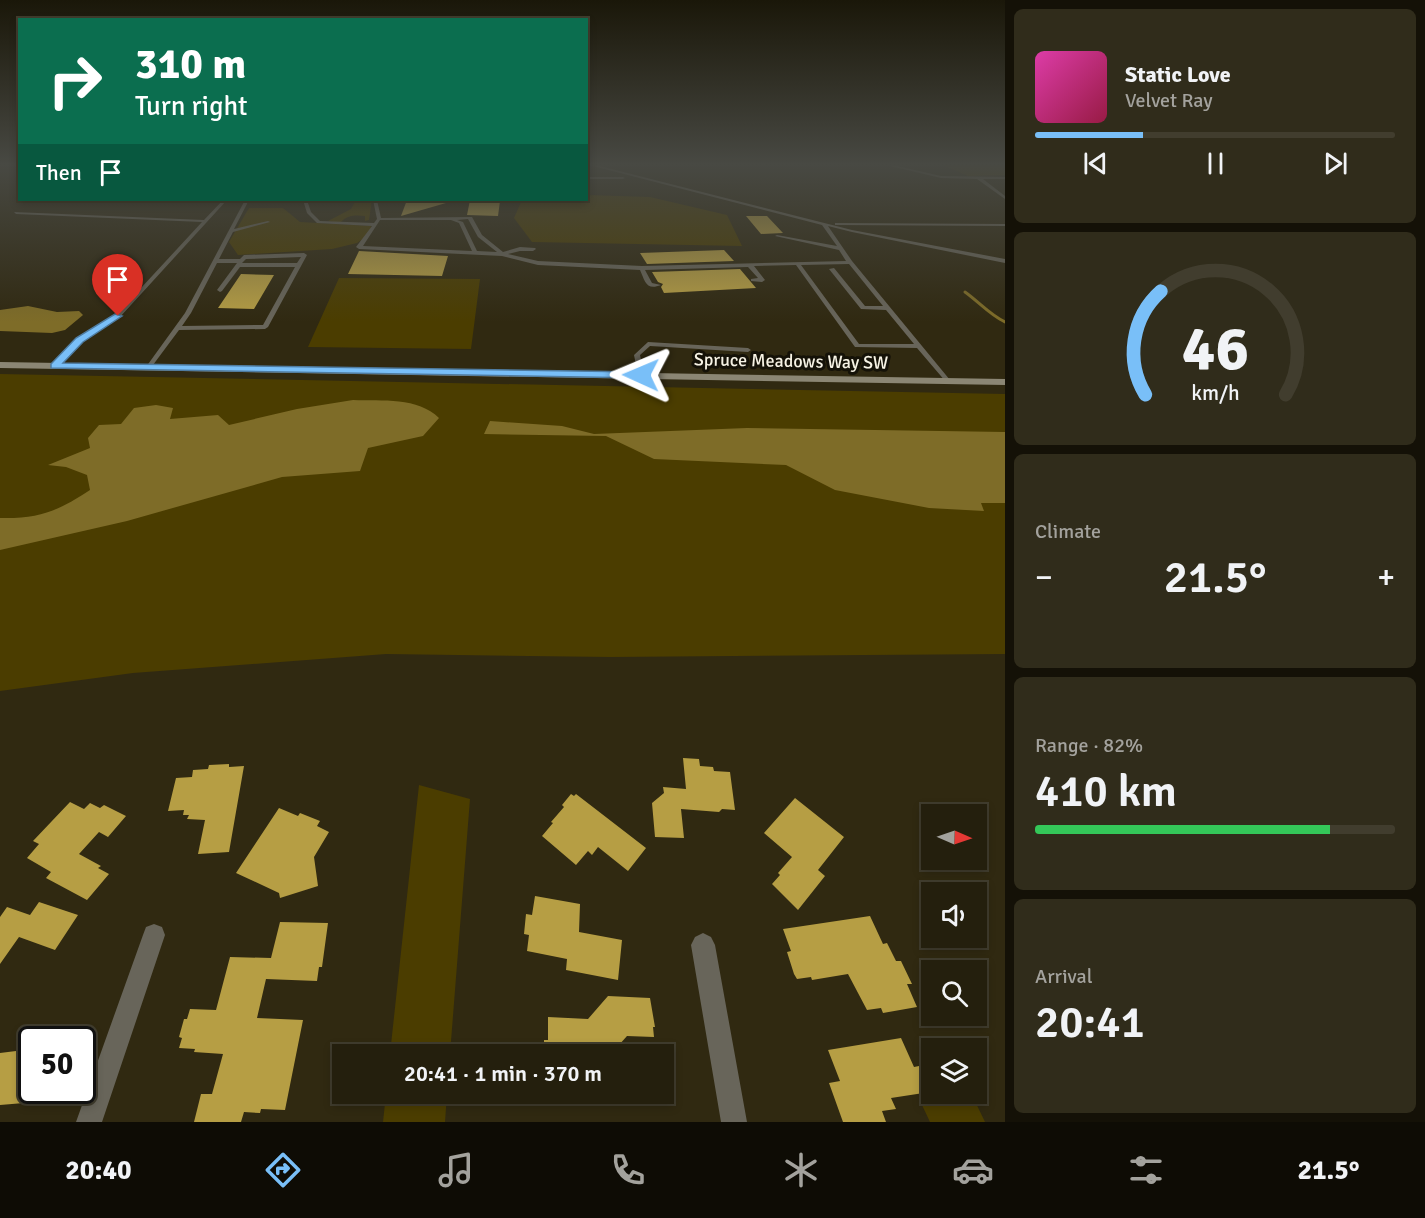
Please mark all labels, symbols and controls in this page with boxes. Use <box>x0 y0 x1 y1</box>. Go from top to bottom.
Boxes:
text: 310 m <box>135 39 246 90</box>
icon: right <box>36 42 114 120</box>
text: Static Love <box>1125 61 1231 88</box>
text: Velvet Ray <box>1125 88 1213 113</box>
text: Turn right <box>135 90 248 123</box>
icon: previous <box>1079 147 1112 180</box>
icon: pause <box>1199 147 1232 180</box>
icon: next <box>1319 147 1352 180</box>
icon: arrive <box>94 156 127 189</box>
text: Then <box>36 159 82 186</box>
pin <box>92 254 143 316</box>
icon: arrive <box>101 263 134 296</box>
text: 46 <box>1181 311 1249 388</box>
position arrow <box>609 343 673 407</box>
street label: Spruce Meadows Way SW <box>694 348 888 374</box>
text: km/h <box>1191 381 1239 407</box>
text: Climate <box>1035 519 1101 544</box>
text: 21.5° <box>1164 550 1266 605</box>
text: − <box>1035 557 1053 598</box>
text: + <box>1377 557 1395 598</box>
text: Range · 82% <box>1035 733 1143 758</box>
text: 410 km <box>1035 764 1177 819</box>
north arrow <box>921 804 987 870</box>
map controls <box>921 804 987 1104</box>
button: sound <box>921 882 987 948</box>
button: search <box>921 960 987 1026</box>
text: Arrival <box>1035 964 1093 989</box>
text: 20:41 <box>1035 995 1145 1050</box>
speed limit sign: 50 <box>18 1026 96 1104</box>
button: layers <box>921 1038 987 1104</box>
text: 20:41 · 1 min · 370 m <box>404 1060 602 1087</box>
icon: directions <box>262 1149 304 1191</box>
icon: music <box>435 1149 477 1191</box>
icon: phone <box>607 1149 649 1191</box>
icon: climate <box>780 1149 822 1191</box>
icon: car <box>952 1149 994 1191</box>
icon: filters <box>1125 1149 1167 1191</box>
text: 20:40 <box>65 1154 132 1187</box>
text: 21.5° <box>1297 1154 1360 1187</box>

